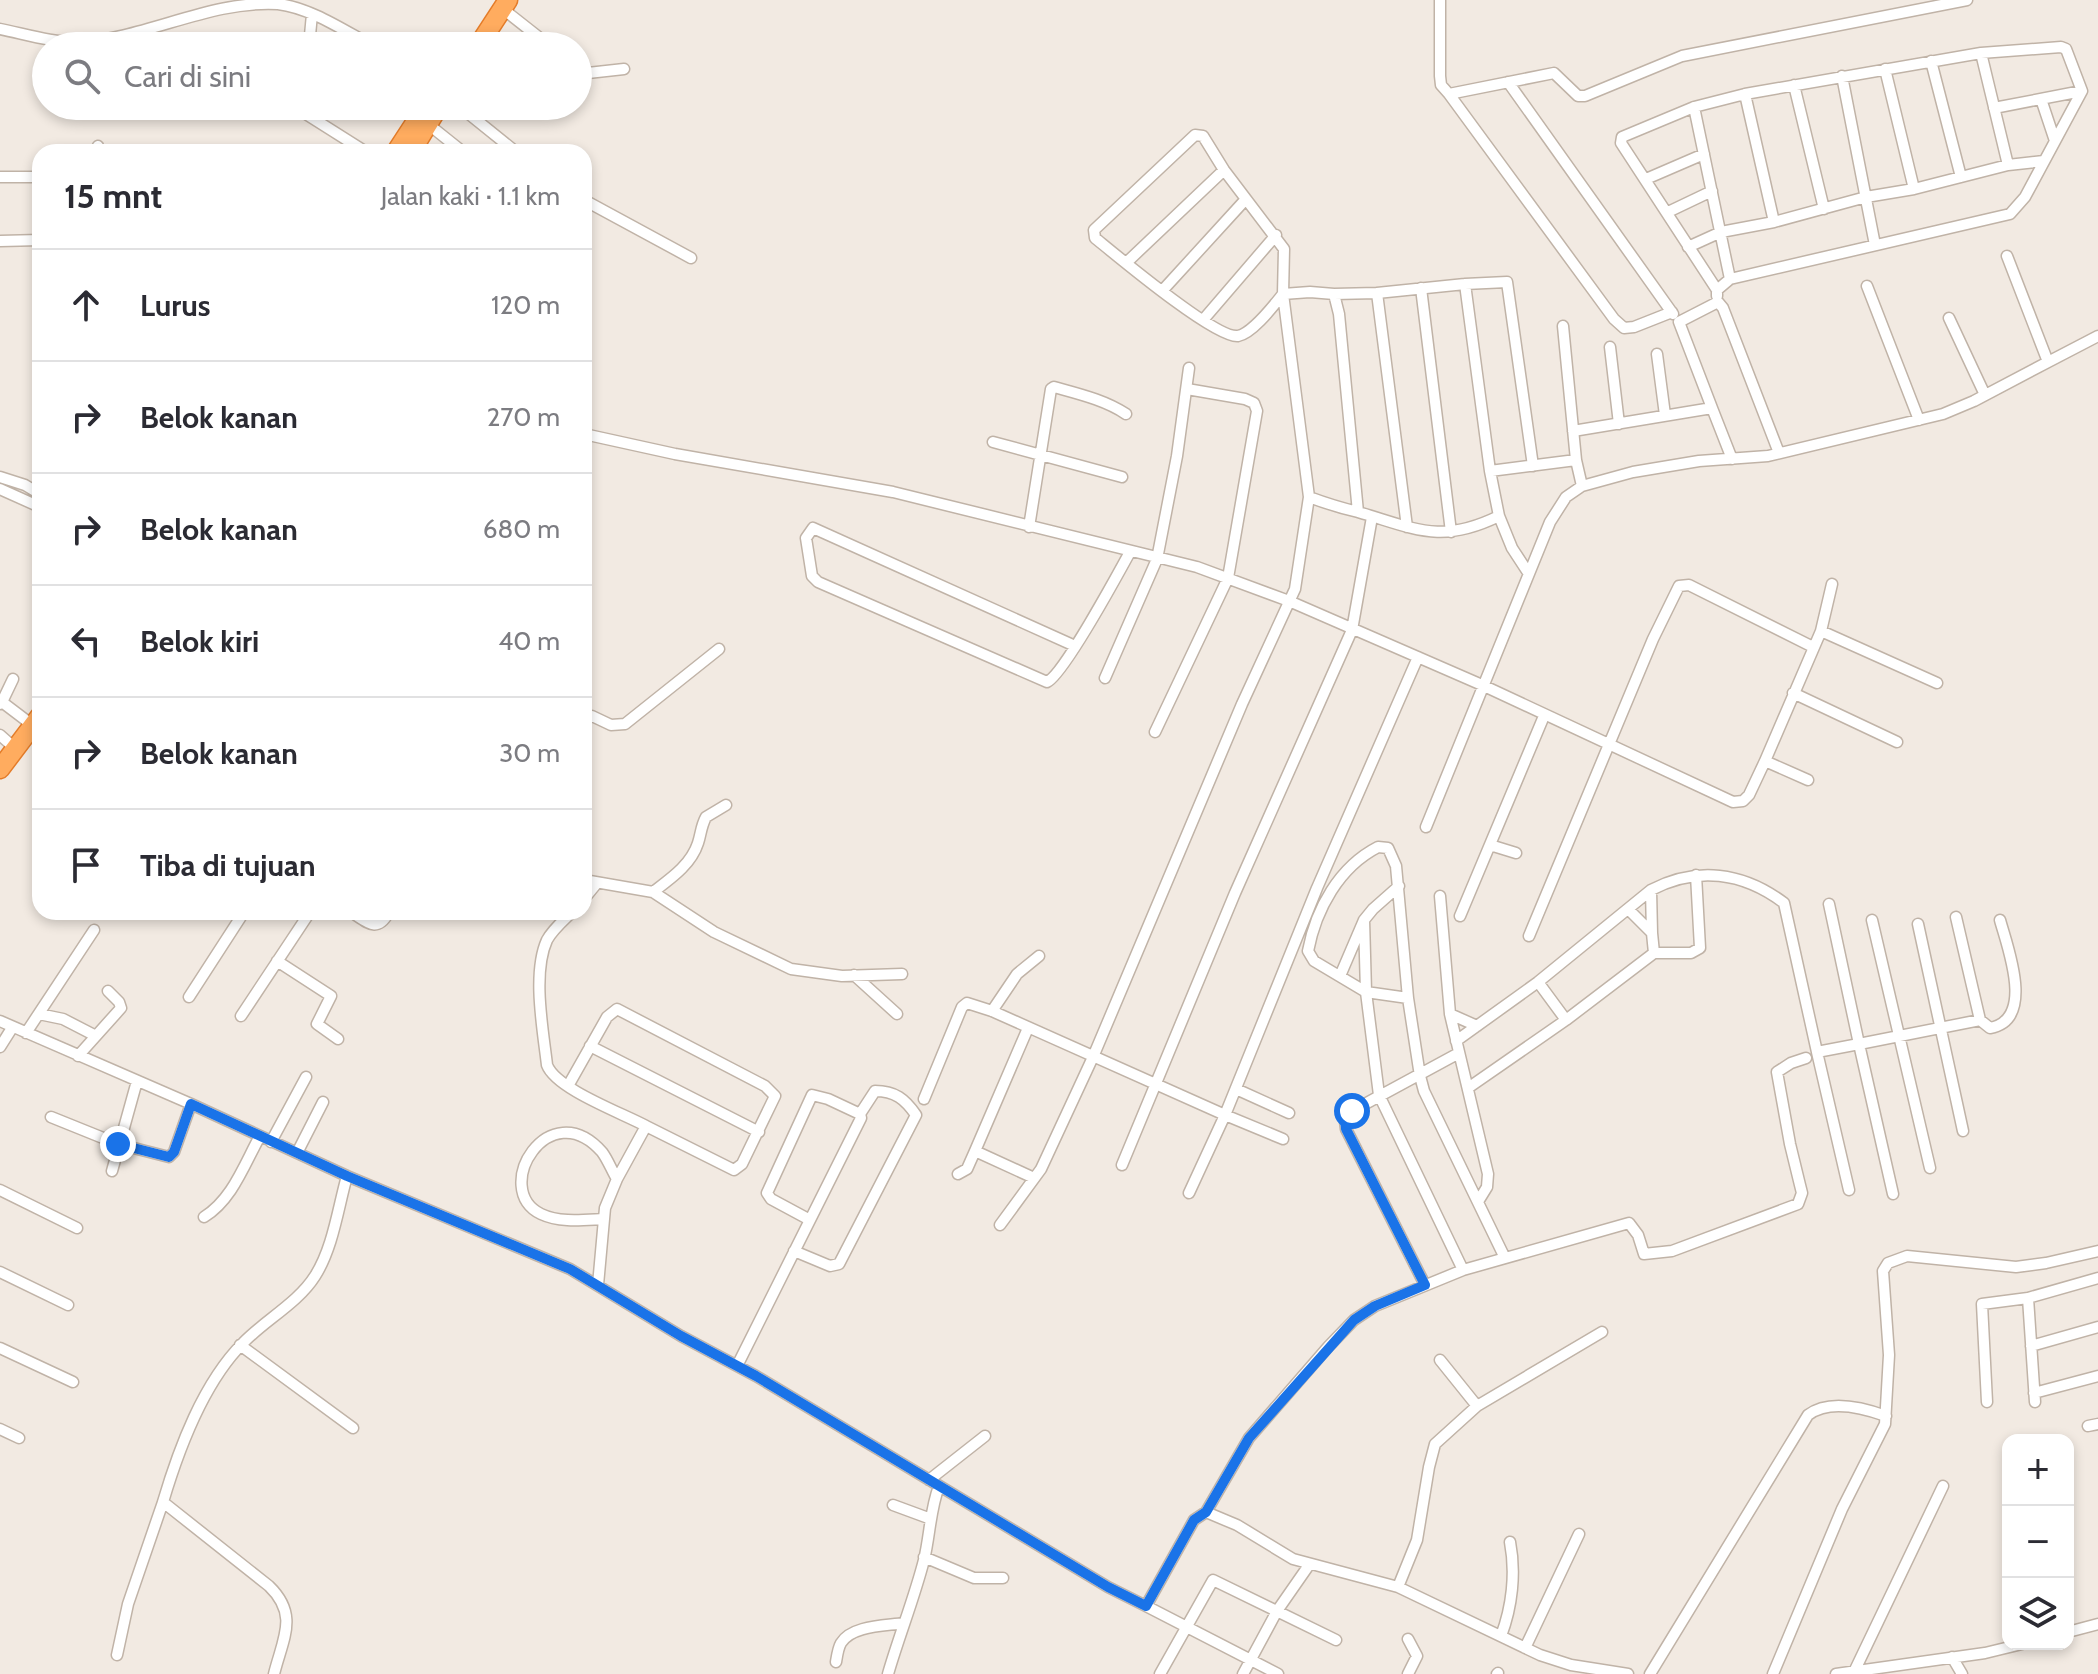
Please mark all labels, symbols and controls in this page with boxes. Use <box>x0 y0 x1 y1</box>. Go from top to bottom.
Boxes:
search box <box>32 32 592 120</box>
icon: search <box>60 54 104 98</box>
text: Cari di sini <box>124 58 251 95</box>
text: 15 mnt <box>64 175 162 217</box>
text: Jalan kaki · 1.1 km <box>381 180 560 212</box>
icon: ahead <box>64 283 108 327</box>
text: Lurus <box>140 287 211 324</box>
text: 120 m <box>491 289 560 321</box>
icon: right <box>64 395 108 439</box>
text: Belok kanan <box>140 399 298 436</box>
text: 270 m <box>487 401 560 433</box>
icon: right <box>64 507 108 551</box>
text: Belok kanan <box>140 511 298 548</box>
text: 680 m <box>483 513 560 545</box>
icon: left <box>64 619 108 663</box>
text: Belok kiri <box>140 623 259 660</box>
text: 40 m <box>498 625 560 657</box>
icon: right <box>64 731 108 775</box>
text: Belok kanan <box>140 735 298 772</box>
text: 30 m <box>499 737 560 769</box>
icon: arrive <box>64 843 108 887</box>
text: Tiba di tujuan <box>140 847 316 884</box>
route start <box>1334 1093 1370 1129</box>
route end <box>100 1126 136 1162</box>
map controls <box>2002 1434 2074 1650</box>
button: + <box>2002 1434 2074 1506</box>
button: − <box>2002 1506 2074 1578</box>
button: layers <box>2002 1578 2074 1650</box>

